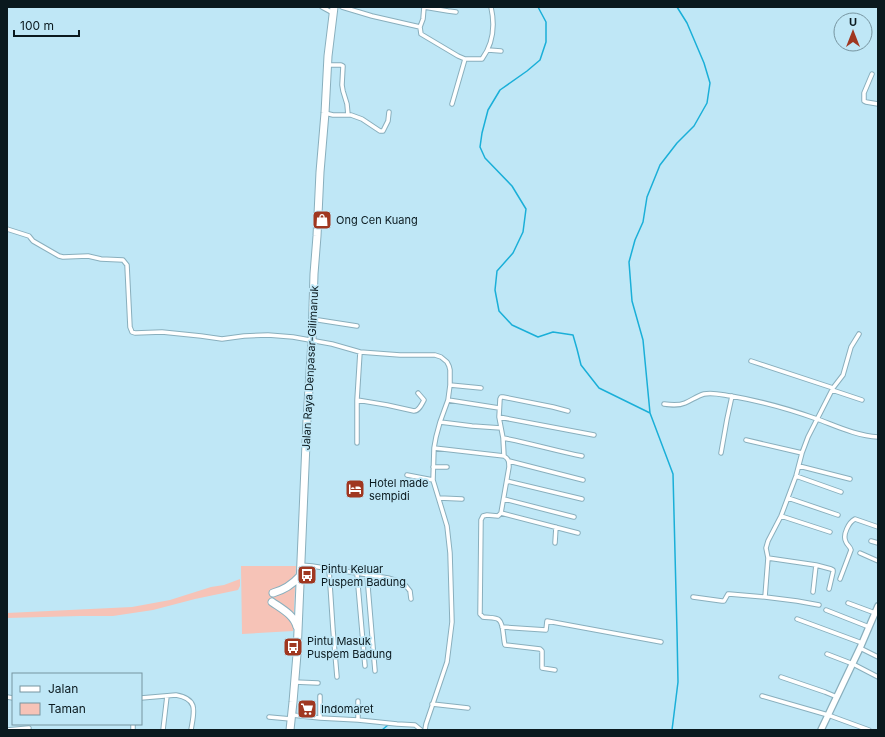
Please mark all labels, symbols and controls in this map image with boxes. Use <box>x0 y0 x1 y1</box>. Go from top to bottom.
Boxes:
scale bar <box>14 12 79 38</box>
north arrow <box>833 12 873 52</box>
text: U <box>849 15 857 29</box>
text: 100 m <box>20 18 54 33</box>
shop icon: Ong Cen Kuang <box>311 209 333 231</box>
place label: Ong Cen Kuang <box>336 213 418 227</box>
street label: Jalan Raya Denpasar-Gilimanuk <box>299 285 321 451</box>
place label: Hotel made sempidi <box>369 476 428 503</box>
hotel icon: Hotel made sempidi <box>344 478 366 500</box>
place label: Pintu Keluar Puspem Badung <box>321 562 406 589</box>
bus stop icon: Pintu Keluar Puspem Badung <box>296 564 318 586</box>
place label: Pintu Masuk Puspem Badung <box>307 634 392 661</box>
bus stop icon: Pintu Masuk Puspem Badung <box>282 636 304 658</box>
legend <box>12 673 142 725</box>
text: Jalan <box>48 681 78 696</box>
supermarket icon: Indomaret <box>296 698 318 720</box>
text: Taman <box>48 701 86 716</box>
place label: Indomaret <box>321 702 374 716</box>

